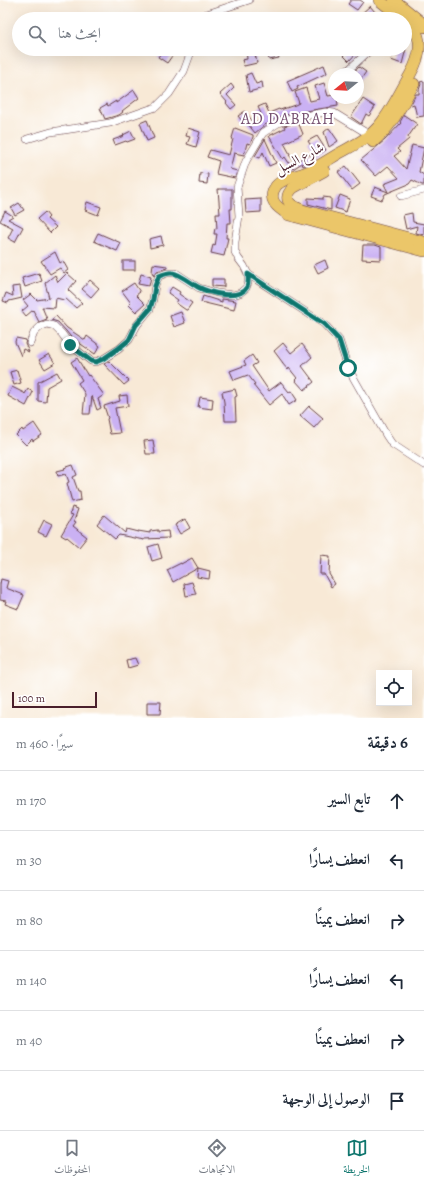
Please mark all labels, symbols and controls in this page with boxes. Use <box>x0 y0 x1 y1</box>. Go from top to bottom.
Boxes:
search box <box>12 12 412 56</box>
icon: search <box>26 23 48 45</box>
text: ابحث هنا <box>58 23 101 43</box>
north arrow <box>328 68 364 104</box>
district label: AD DABRAH <box>240 108 335 130</box>
street label: شارع السبل <box>271 138 328 181</box>
route end <box>61 336 79 354</box>
route start <box>339 359 357 377</box>
map controls <box>376 670 412 706</box>
button: locate <box>376 670 412 706</box>
scale bar <box>12 690 97 709</box>
text: 100 m <box>18 691 45 706</box>
text: 6 دقيقة <box>367 731 408 754</box>
text: سيرًا · 460 m <box>16 735 73 752</box>
text: تابع السير <box>328 789 370 809</box>
icon: ahead <box>386 790 408 812</box>
text: 170 m <box>16 792 46 809</box>
text: انعطف يسارًا <box>309 849 370 869</box>
icon: left <box>386 850 408 872</box>
text: 30 m <box>16 852 42 869</box>
text: انعطف يمينًا <box>315 909 370 929</box>
icon: right <box>386 910 408 932</box>
text: 80 m <box>16 912 43 929</box>
text: انعطف يسارًا <box>309 969 370 989</box>
icon: left <box>386 970 408 992</box>
text: 140 m <box>16 972 47 989</box>
text: انعطف يمينًا <box>315 1029 370 1049</box>
icon: right <box>386 1030 408 1052</box>
text: 40 m <box>16 1032 42 1049</box>
text: الوصول إلى الوجهة <box>283 1089 370 1109</box>
icon: arrive <box>386 1090 408 1112</box>
tab: المحفوظات <box>54 1137 90 1180</box>
tab: الاتجاهات <box>198 1137 235 1180</box>
tab: الخريطة <box>343 1137 370 1180</box>

